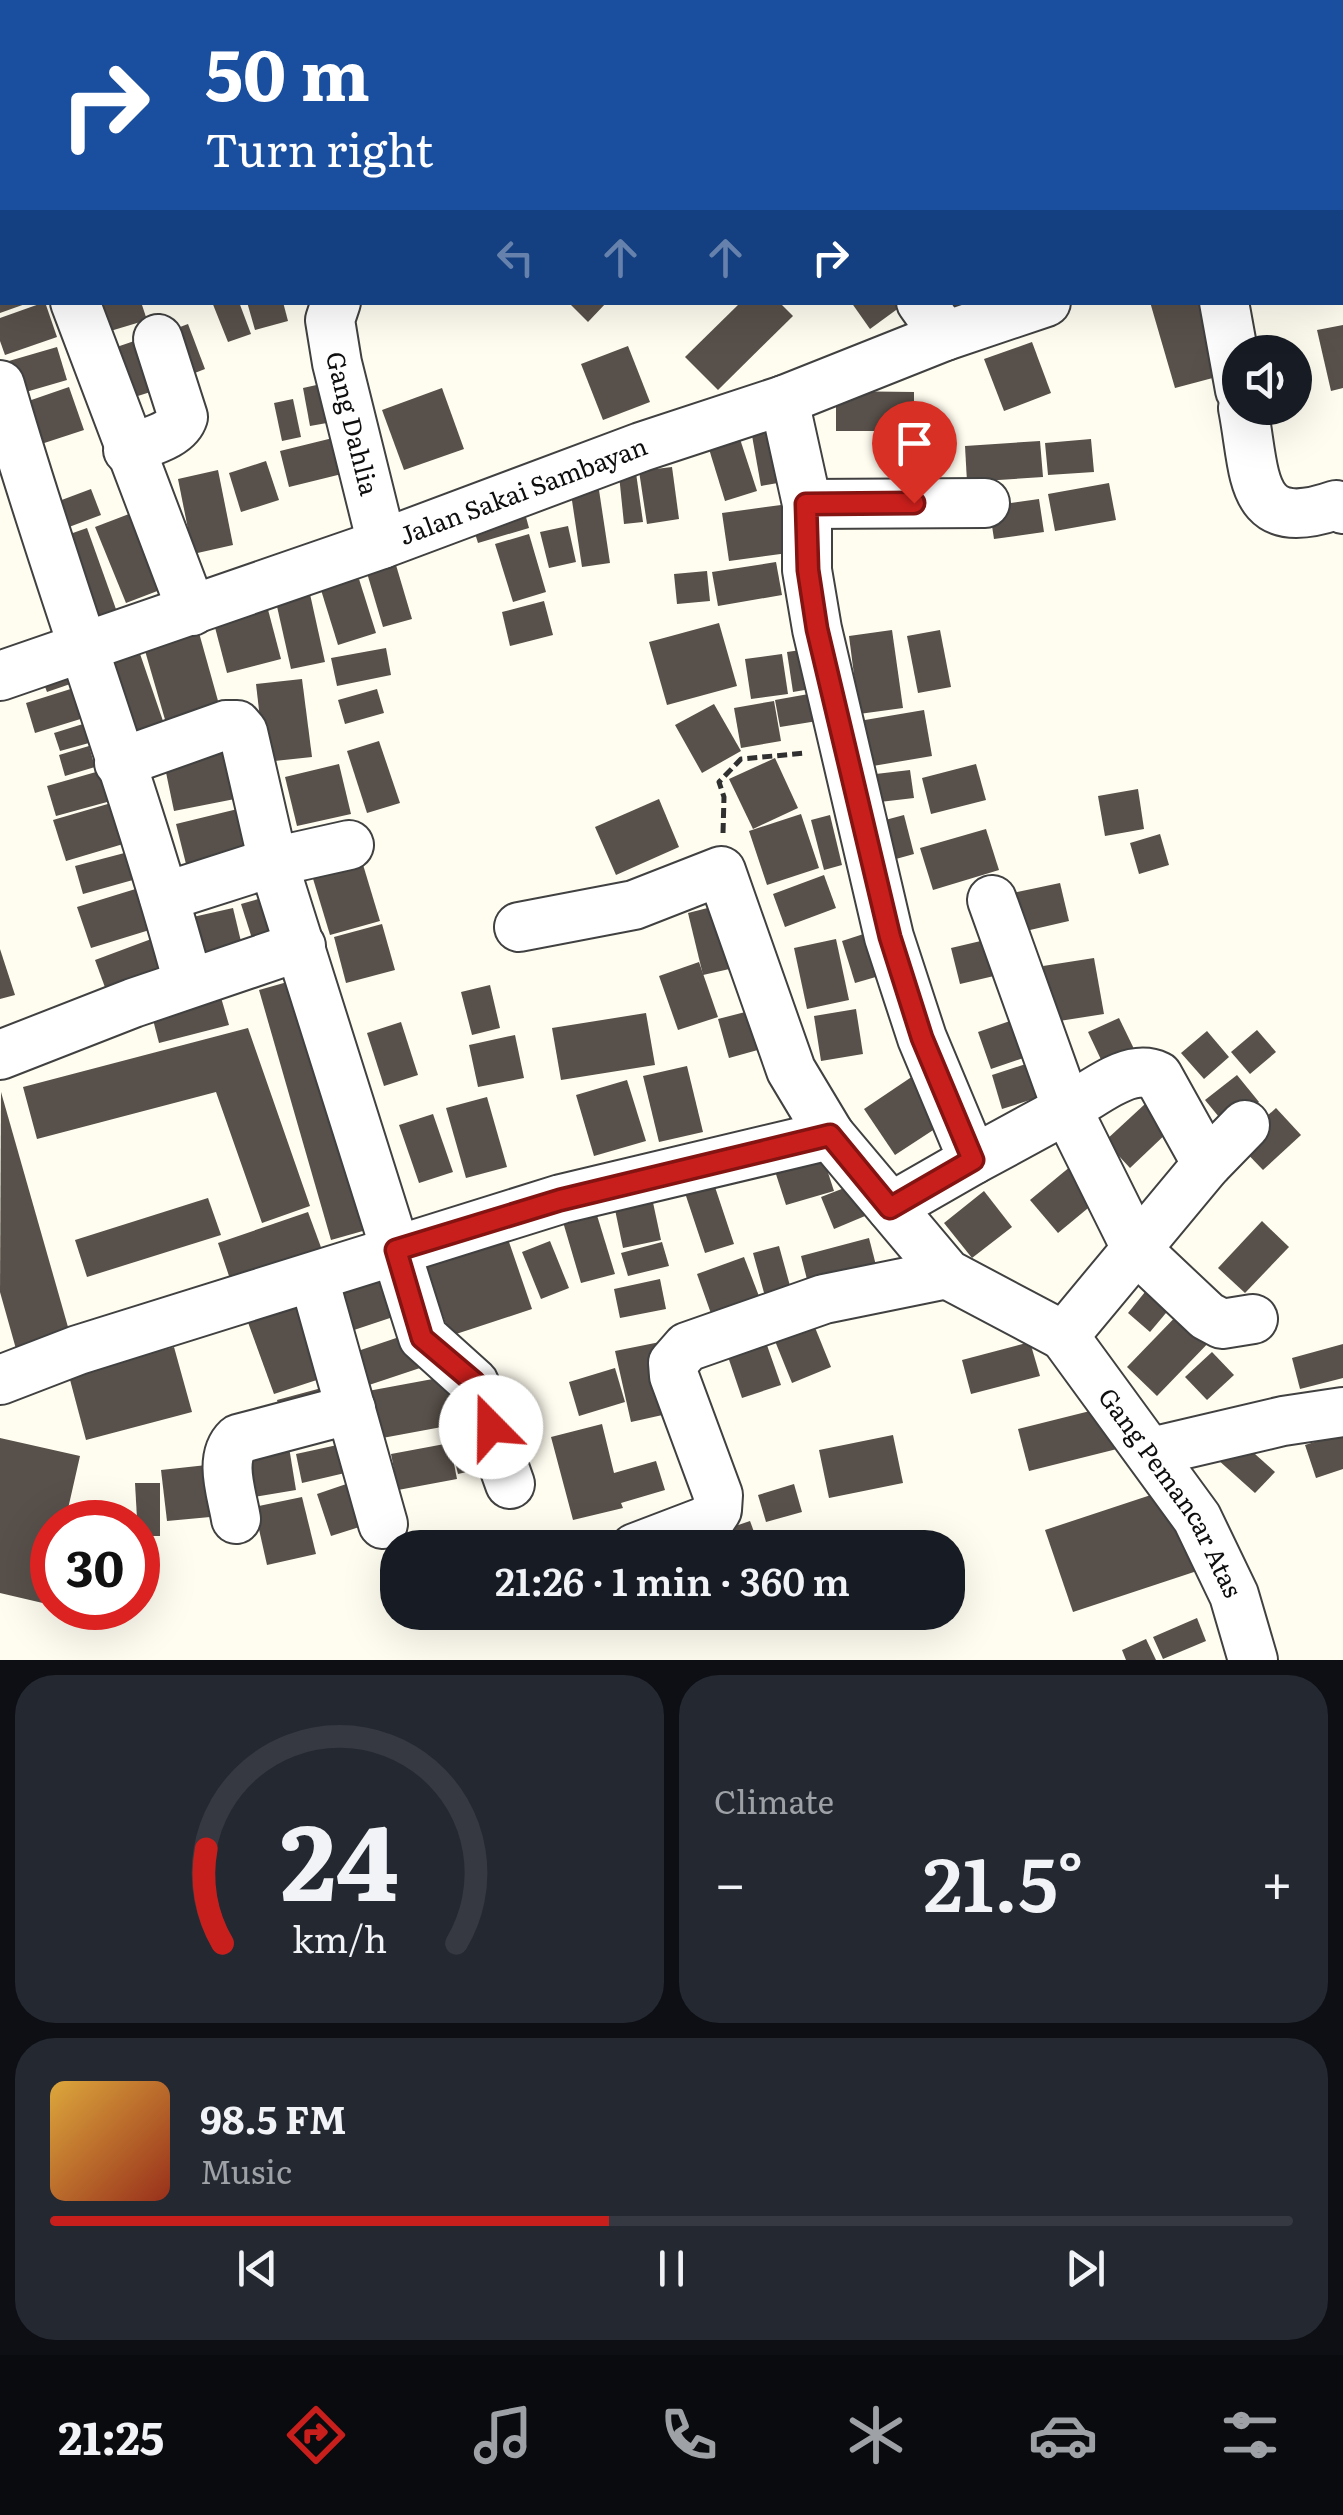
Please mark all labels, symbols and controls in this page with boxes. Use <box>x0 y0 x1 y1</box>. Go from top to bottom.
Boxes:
text: 50 m <box>205 19 370 123</box>
icon: right <box>40 40 170 170</box>
text: Turn right <box>205 114 433 181</box>
icon: left <box>488 230 543 285</box>
icon: ahead <box>593 230 648 285</box>
icon: ahead <box>698 230 753 285</box>
icon: right <box>803 230 858 285</box>
map controls <box>1222 335 1312 425</box>
button: sound <box>1222 335 1312 425</box>
street label: Gang Dahlia <box>318 349 389 500</box>
pin <box>872 401 957 504</box>
icon: arrive <box>887 416 942 471</box>
street label: Jalan Sakai Sambayan <box>393 426 652 553</box>
position arrow <box>439 1375 543 1479</box>
street label: Gang Pemancar Atas <box>1091 1379 1252 1603</box>
speed limit sign: 30 <box>30 1500 160 1630</box>
text: 21:26 · 1 min · 360 m <box>495 1551 850 1608</box>
text: Climate <box>714 1776 834 1824</box>
text: 24 <box>280 1779 399 1933</box>
text: 21.5° <box>923 1824 1084 1935</box>
text: − <box>714 1839 746 1921</box>
text: + <box>1261 1839 1293 1921</box>
text: km/h <box>292 1911 387 1964</box>
text: 98.5 FM <box>200 2089 347 2146</box>
text: Music <box>200 2146 292 2194</box>
icon: previous <box>230 2241 285 2296</box>
icon: pause <box>644 2241 699 2296</box>
icon: next <box>1058 2241 1113 2296</box>
icon: directions <box>281 2400 351 2470</box>
icon: music <box>468 2400 538 2470</box>
icon: phone <box>654 2400 724 2470</box>
icon: climate <box>841 2400 911 2470</box>
icon: car <box>1028 2400 1098 2470</box>
icon: filters <box>1215 2400 1285 2470</box>
text: 21:25 <box>58 2402 164 2469</box>

